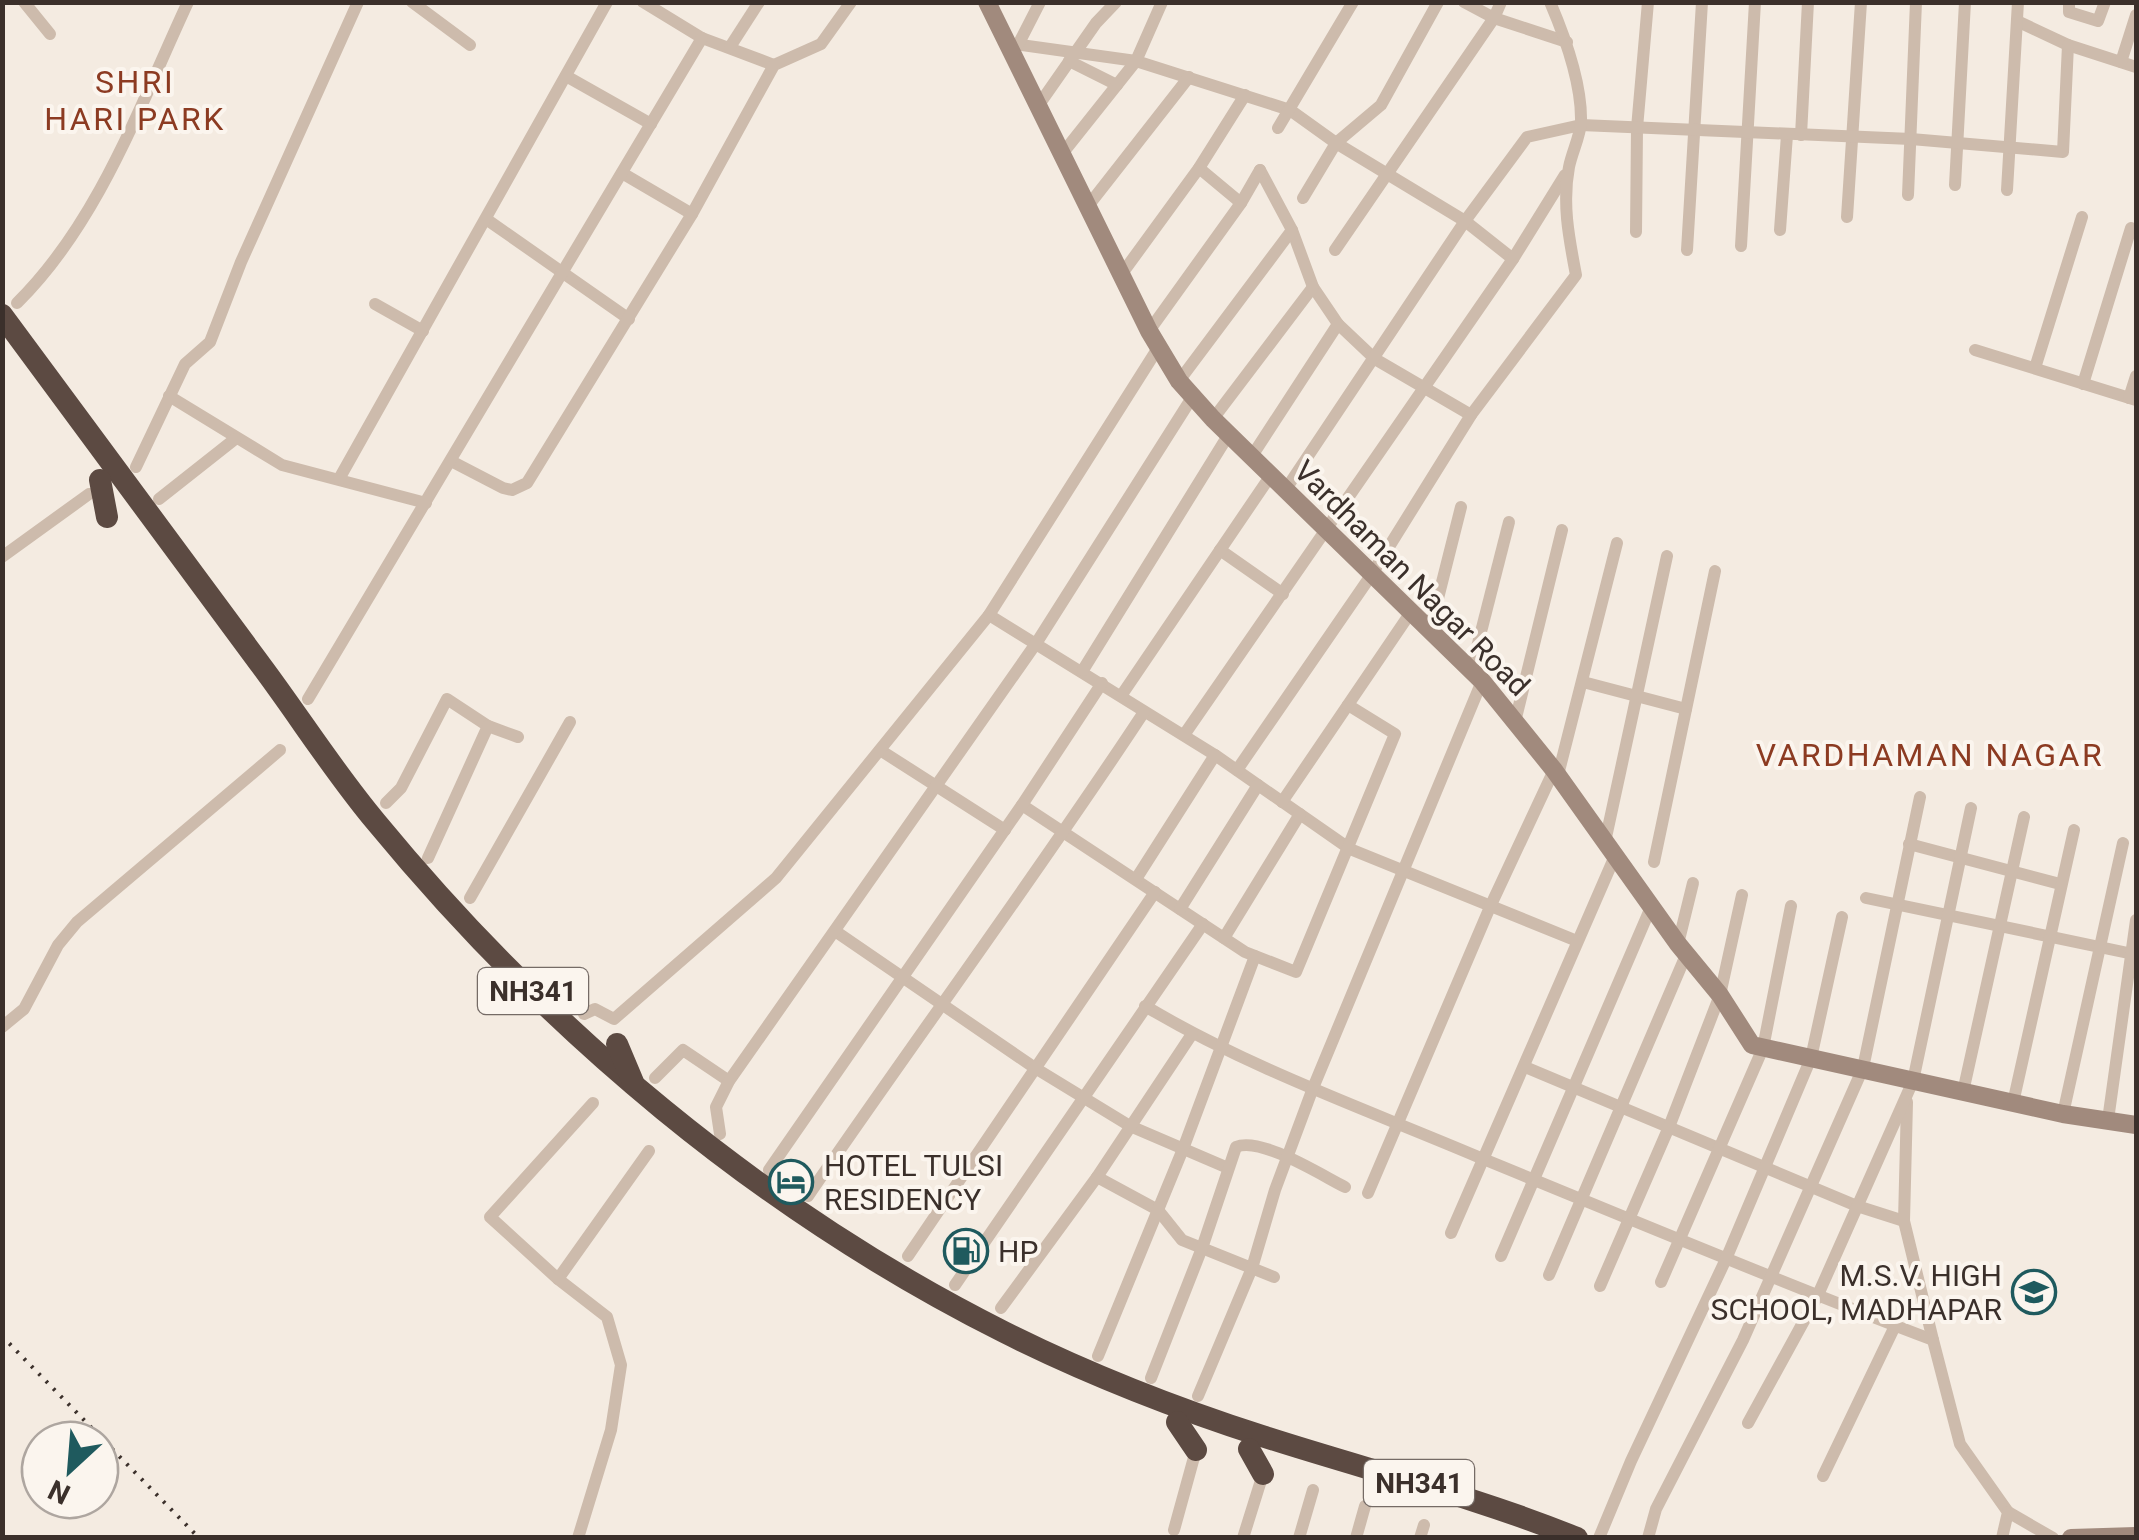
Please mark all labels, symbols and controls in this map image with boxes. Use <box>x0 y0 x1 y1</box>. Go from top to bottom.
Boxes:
district label: SHRI HARI PARK <box>44 63 226 138</box>
street label: Vardhaman Nagar Road <box>1287 453 1537 703</box>
district label: VARDHAMAN NAGAR <box>1756 736 2104 774</box>
road number: NH341 <box>478 968 588 1014</box>
place label: HOTEL TULSI RESIDENCY <box>824 1148 1003 1217</box>
hotel icon: HOTEL TULSI RESIDENCY <box>768 1159 814 1205</box>
fuel station icon: HP <box>943 1228 989 1274</box>
place label: HP <box>998 1234 1038 1269</box>
place label: M.S.V. HIGH SCHOOL, MADHAPAR <box>1711 1258 2002 1327</box>
school or university icon: M.S.V. HIGH SCHOOL, MADHAPAR <box>2011 1269 2057 1315</box>
north arrow <box>20 1420 120 1520</box>
road number: NH341 <box>1364 1460 1474 1506</box>
text: N <box>43 1473 75 1511</box>

